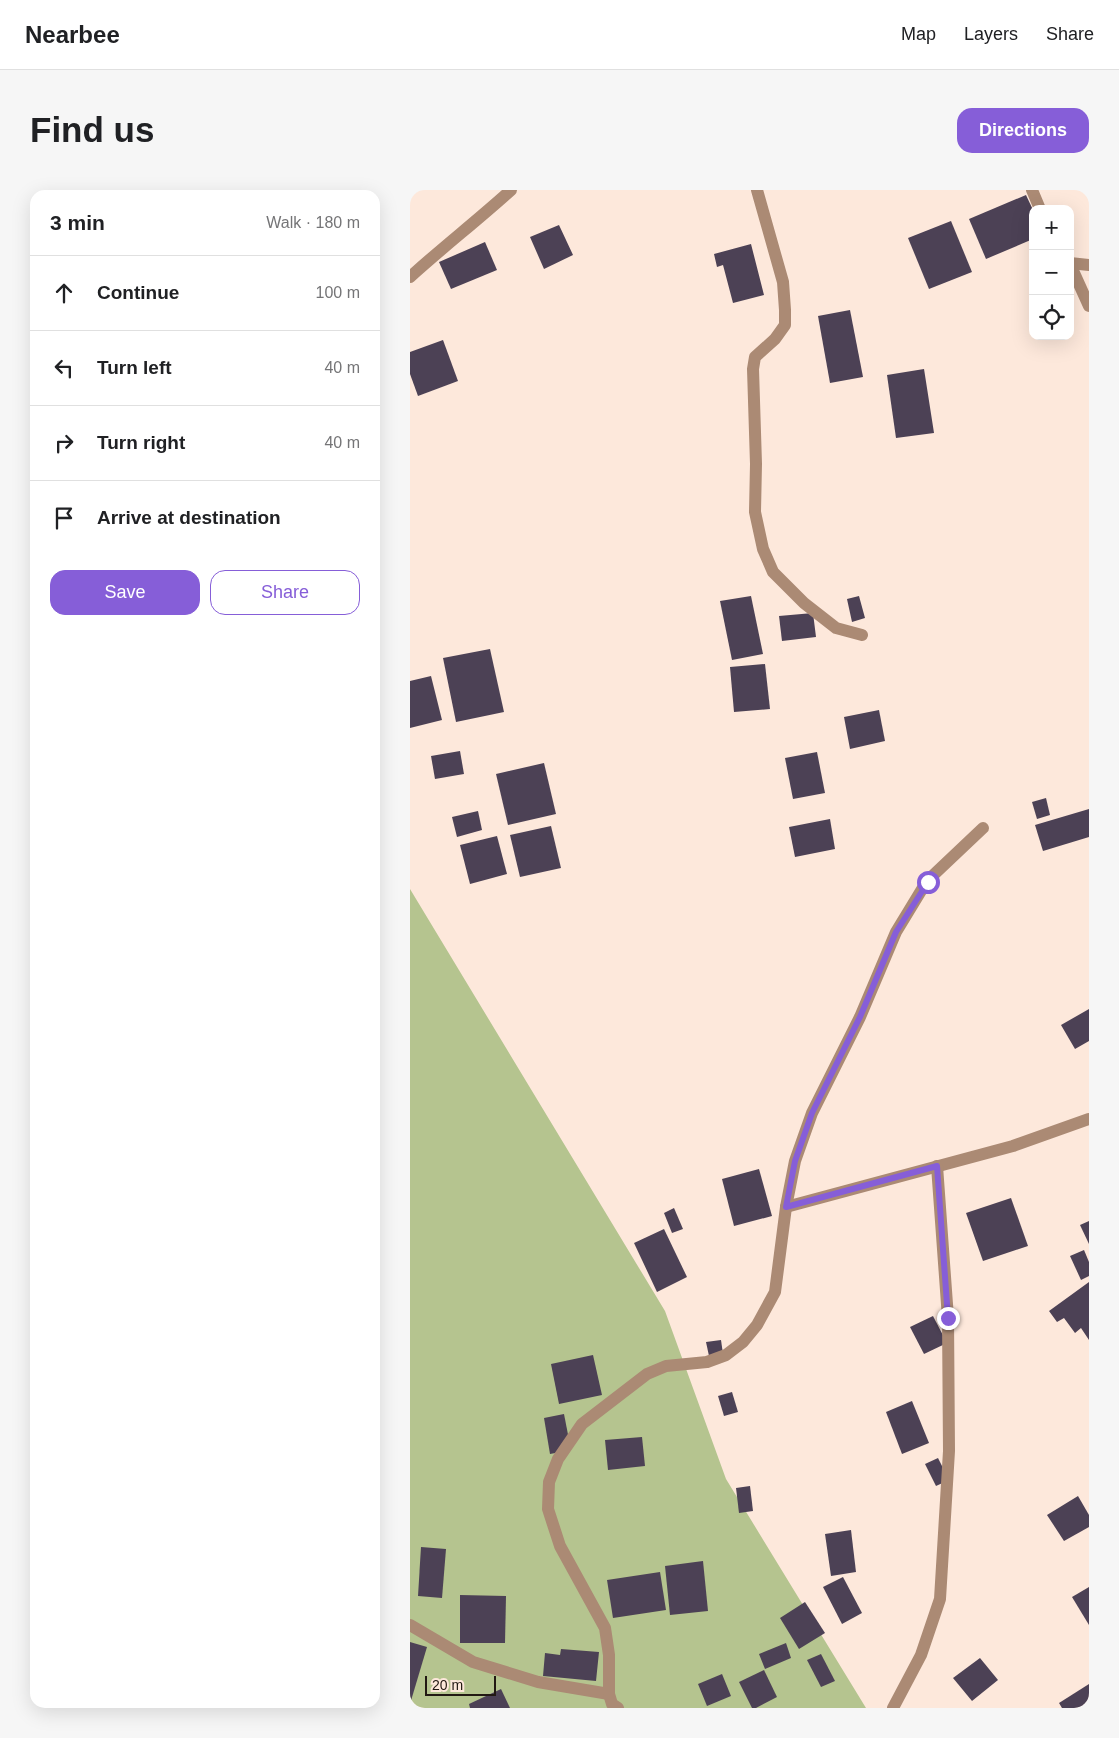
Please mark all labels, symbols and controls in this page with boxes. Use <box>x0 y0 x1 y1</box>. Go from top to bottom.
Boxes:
text: Nearbee <box>25 21 120 48</box>
text: Map <box>901 24 936 44</box>
text: Layers <box>964 24 1018 44</box>
text: Share <box>1046 24 1094 44</box>
button: Directions <box>957 108 1089 153</box>
text: Find us <box>30 110 154 149</box>
map controls <box>1029 205 1074 340</box>
button: + <box>1029 205 1074 250</box>
text: 3 min <box>50 211 105 234</box>
text: Walk · 180 m <box>266 214 360 231</box>
button: − <box>1029 250 1074 295</box>
icon: ahead <box>50 279 78 307</box>
text: Continue <box>97 282 179 303</box>
text: 100 m <box>316 284 360 301</box>
button: locate <box>1029 295 1074 340</box>
icon: left <box>50 354 78 382</box>
text: Turn left <box>97 357 172 378</box>
text: 40 m <box>324 359 360 376</box>
icon: right <box>50 429 78 457</box>
text: Turn right <box>97 432 185 453</box>
text: 40 m <box>324 434 360 451</box>
icon: arrive <box>50 504 78 532</box>
text: Arrive at destination <box>97 507 281 528</box>
button: Save <box>50 570 200 615</box>
button: Share <box>210 570 360 615</box>
route start <box>917 871 940 894</box>
route end <box>937 1307 960 1330</box>
scale bar <box>425 1673 496 1696</box>
text: 20 m <box>432 1677 463 1693</box>

